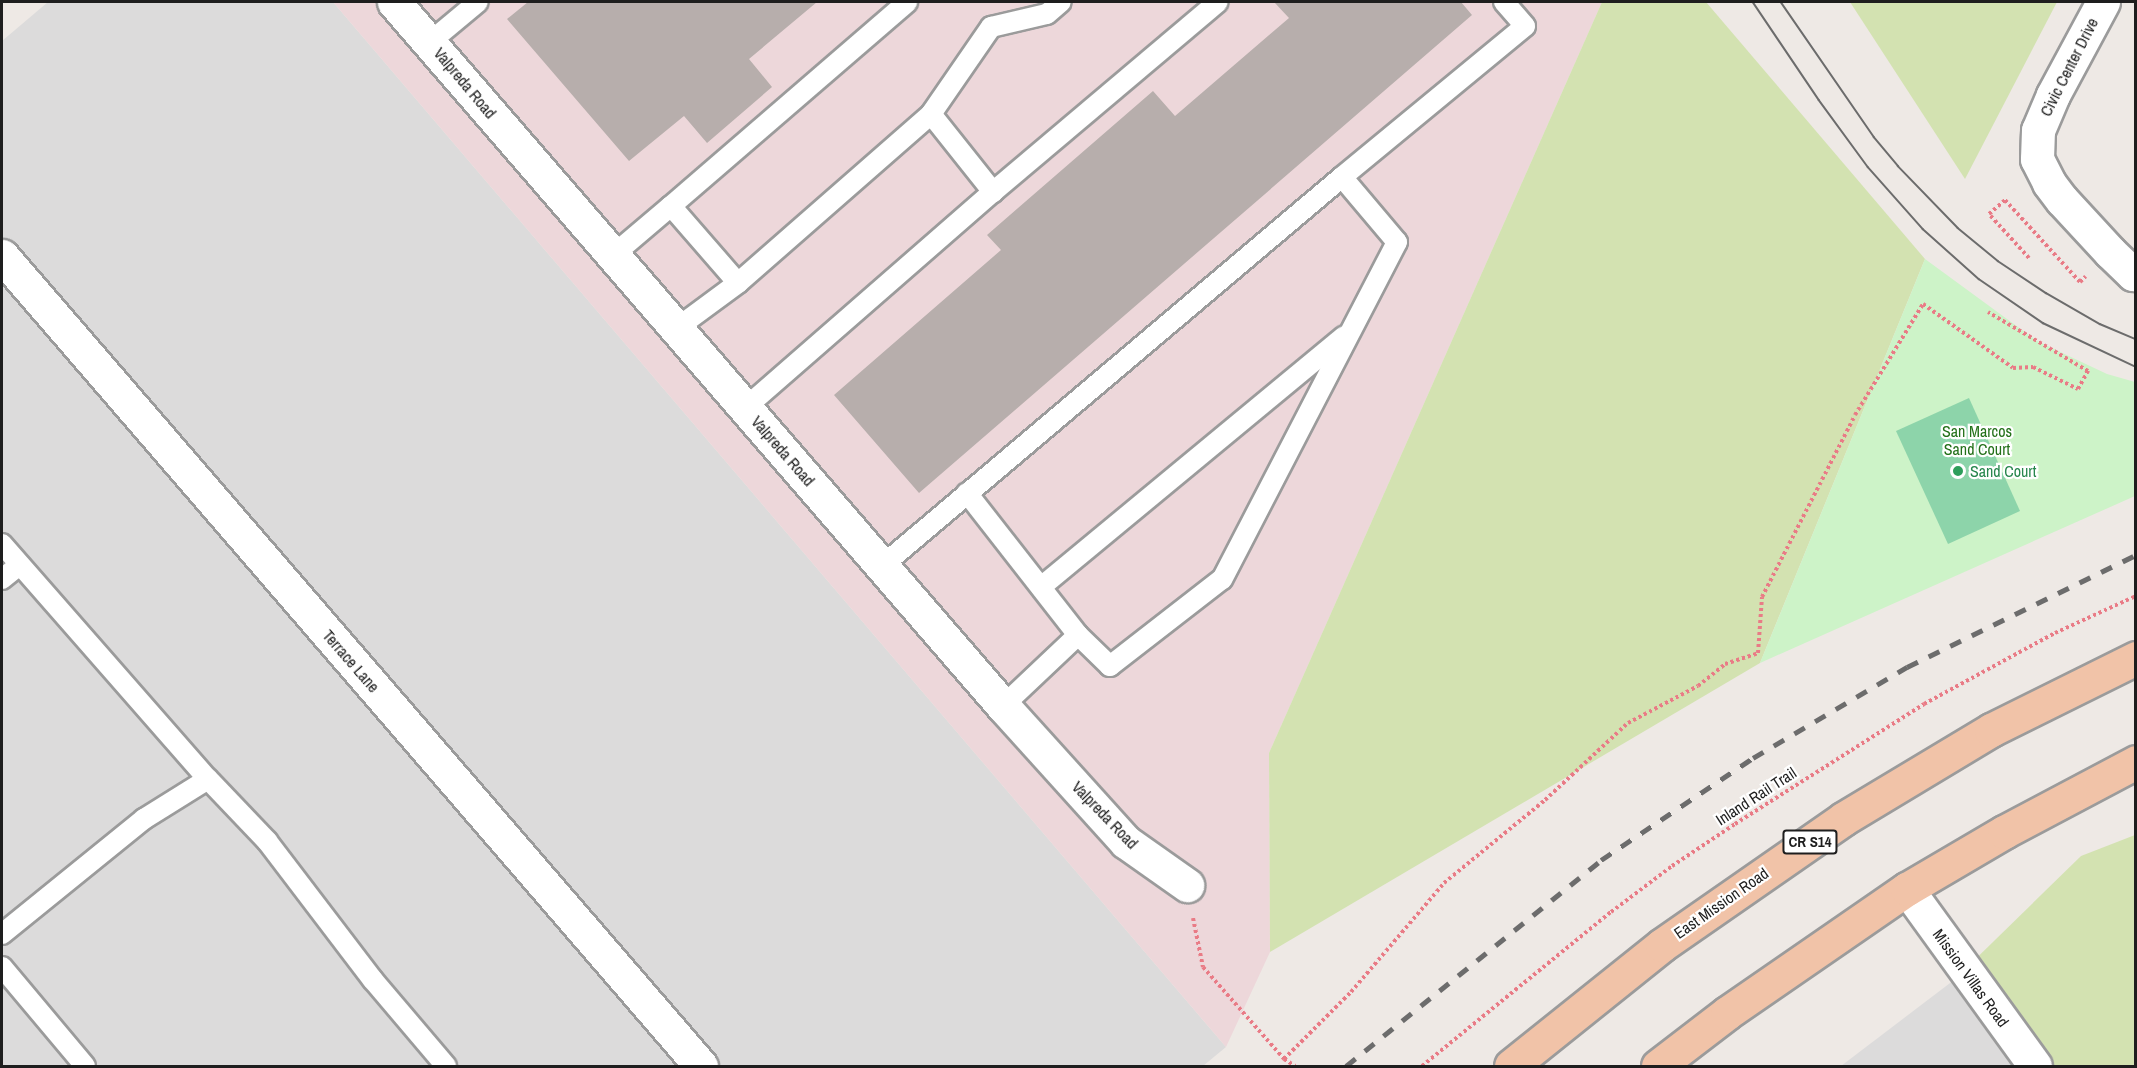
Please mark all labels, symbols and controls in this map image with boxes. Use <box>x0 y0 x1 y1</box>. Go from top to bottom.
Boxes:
street label: Civic Center Drive <box>2036 15 2102 119</box>
street label: Valpreda Road <box>430 44 500 122</box>
street label: Valpreda Road <box>747 412 819 490</box>
park label: San Marcos Sand Court <box>1942 421 2012 459</box>
place label: Sand Court <box>1970 461 2036 481</box>
marker: Sand Court <box>1951 464 1965 478</box>
street label: Terrace Lane <box>319 626 383 696</box>
street label: Inland Rail Trail <box>1712 763 1800 829</box>
street label: Valpreda Road <box>1068 777 1142 853</box>
road number: CR S14 <box>1782 830 1838 854</box>
street label: East Mission Road <box>1670 863 1772 943</box>
street label: Mission Villas Road <box>1929 925 2013 1031</box>

